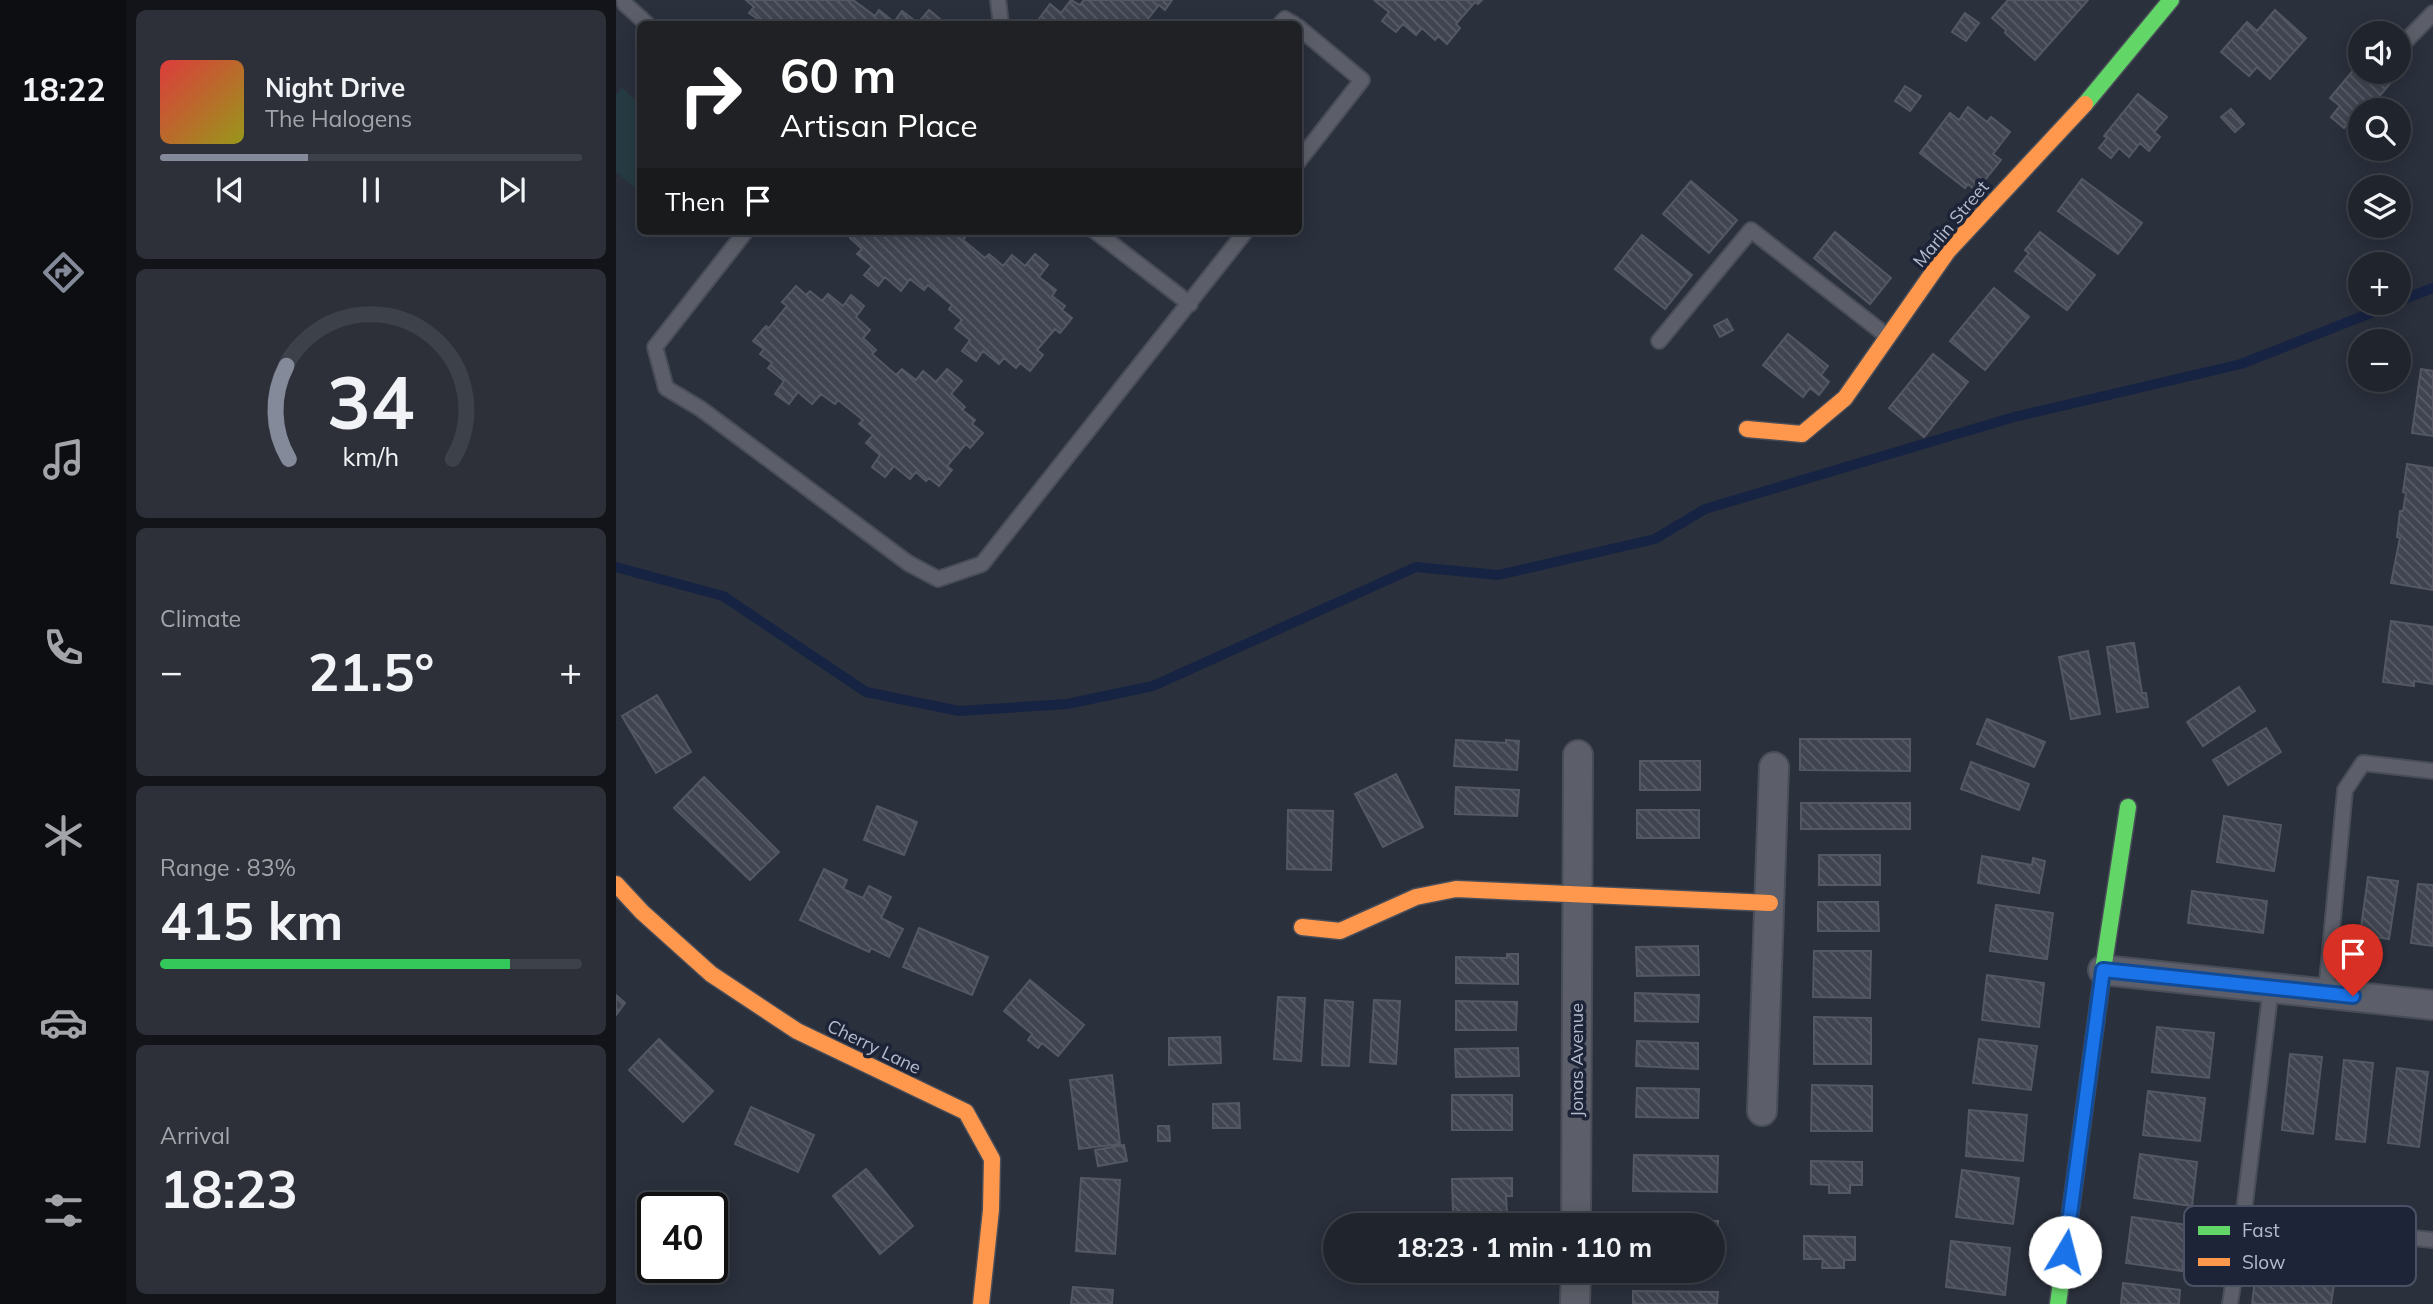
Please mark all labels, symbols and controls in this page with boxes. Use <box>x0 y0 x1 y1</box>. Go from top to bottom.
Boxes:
map controls <box>2348 21 2411 392</box>
button: sound <box>2348 21 2411 84</box>
text: 60 m <box>780 44 896 105</box>
icon: right <box>665 49 756 140</box>
text: 18:22 <box>21 69 105 109</box>
text: Night Drive <box>265 71 405 104</box>
button: search <box>2348 98 2411 161</box>
text: The Halogens <box>265 104 412 133</box>
text: Artisan Place <box>780 105 978 145</box>
icon: previous <box>211 171 249 209</box>
icon: pause <box>352 171 390 209</box>
icon: next <box>493 171 531 209</box>
button: layers <box>2348 175 2411 238</box>
street label: Marlin Street <box>1908 176 1994 272</box>
icon: arrive <box>739 182 777 220</box>
text: Then <box>665 185 725 218</box>
icon: directions <box>39 248 88 297</box>
button: + <box>2348 252 2411 315</box>
button: − <box>2348 329 2411 392</box>
text: 34 <box>327 357 415 448</box>
icon: music <box>39 435 88 484</box>
text: km/h <box>343 441 399 472</box>
text: Climate <box>160 604 241 633</box>
icon: phone <box>39 623 88 672</box>
text: 21.5° <box>308 639 434 704</box>
text: − <box>160 647 183 695</box>
text: + <box>559 647 582 695</box>
icon: climate <box>39 811 88 860</box>
text: Range · 83% <box>160 853 296 882</box>
text: 415 km <box>160 888 343 953</box>
pin <box>2323 924 2383 996</box>
icon: arrive <box>2334 935 2372 973</box>
icon: car <box>39 998 88 1047</box>
street label: Jonas Avenue <box>1565 1003 1588 1117</box>
street label: Cherry Lane <box>824 1014 925 1079</box>
text: Arrival <box>160 1121 230 1150</box>
text: 18:23 <box>160 1156 298 1221</box>
icon: filters <box>39 1186 88 1235</box>
speed limit sign: 40 <box>637 1192 728 1283</box>
legend <box>2184 1206 2416 1286</box>
position arrow <box>2028 1215 2102 1289</box>
text: Fast <box>2242 1218 2280 1242</box>
text: 18:23 · 1 min · 110 m <box>1396 1231 1652 1264</box>
text: Slow <box>2242 1250 2286 1274</box>

